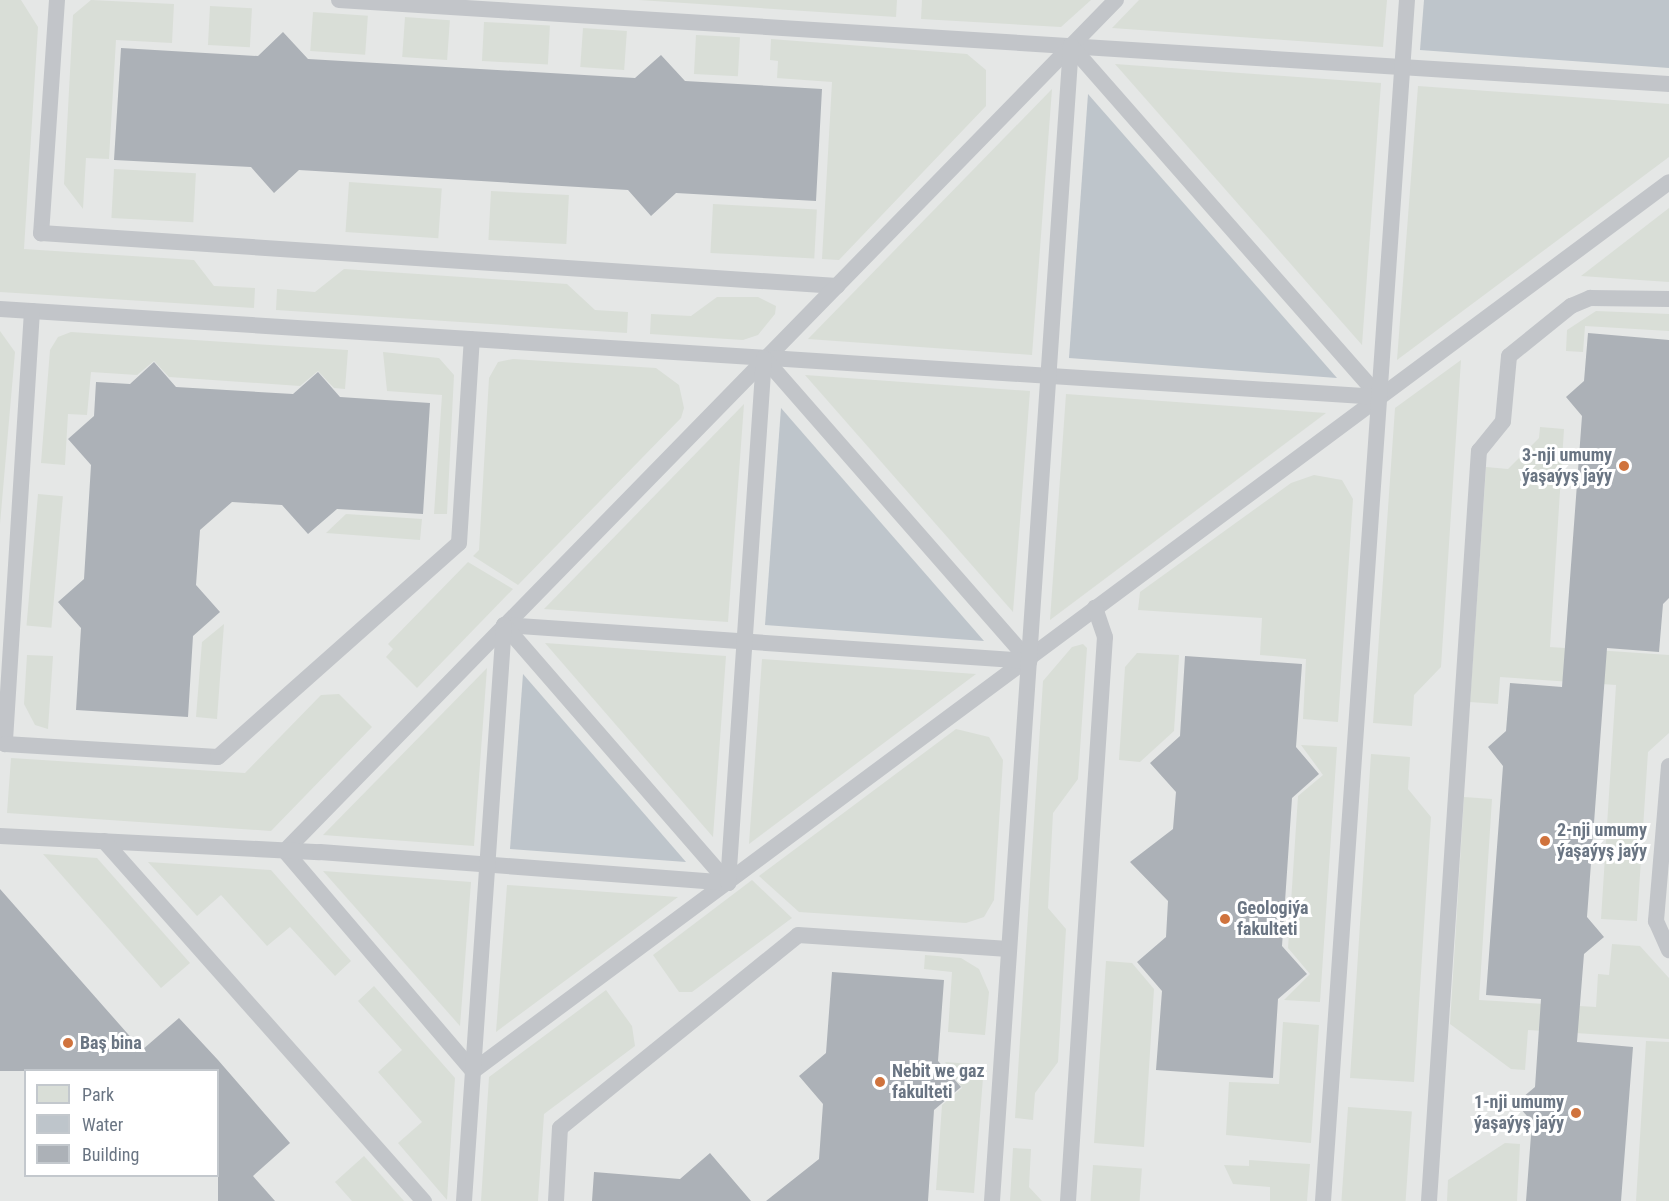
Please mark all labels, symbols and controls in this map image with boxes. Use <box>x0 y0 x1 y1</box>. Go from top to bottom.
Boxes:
place label: 3-nji umumy ýaşaýyş jaýy <box>1522 445 1612 488</box>
marker: 3-nji umumy ýaşaýyş jaýy <box>1617 459 1631 473</box>
place label: 2-nji umumy ýaşaýyş jaýy <box>1557 820 1647 862</box>
marker: 2-nji umumy ýaşaýyş jaýy <box>1538 834 1552 848</box>
place label: Geologiýa fakulteti <box>1237 898 1309 940</box>
marker: Geologiýa fakulteti <box>1218 912 1232 926</box>
place label: Baş bina <box>80 1032 142 1054</box>
marker: Baş bina <box>61 1036 75 1050</box>
place label: Nebit we gaz fakulteti <box>892 1061 985 1104</box>
legend <box>24 1069 219 1177</box>
marker: Nebit we gaz fakulteti <box>873 1075 887 1089</box>
text: Park <box>82 1084 114 1105</box>
place label: 1-nji umumy ýaşaýyş jaýy <box>1474 1092 1564 1134</box>
marker: 1-nji umumy ýaşaýyş jaýy <box>1569 1106 1583 1120</box>
text: Water <box>82 1114 123 1135</box>
text: Building <box>82 1144 139 1165</box>

